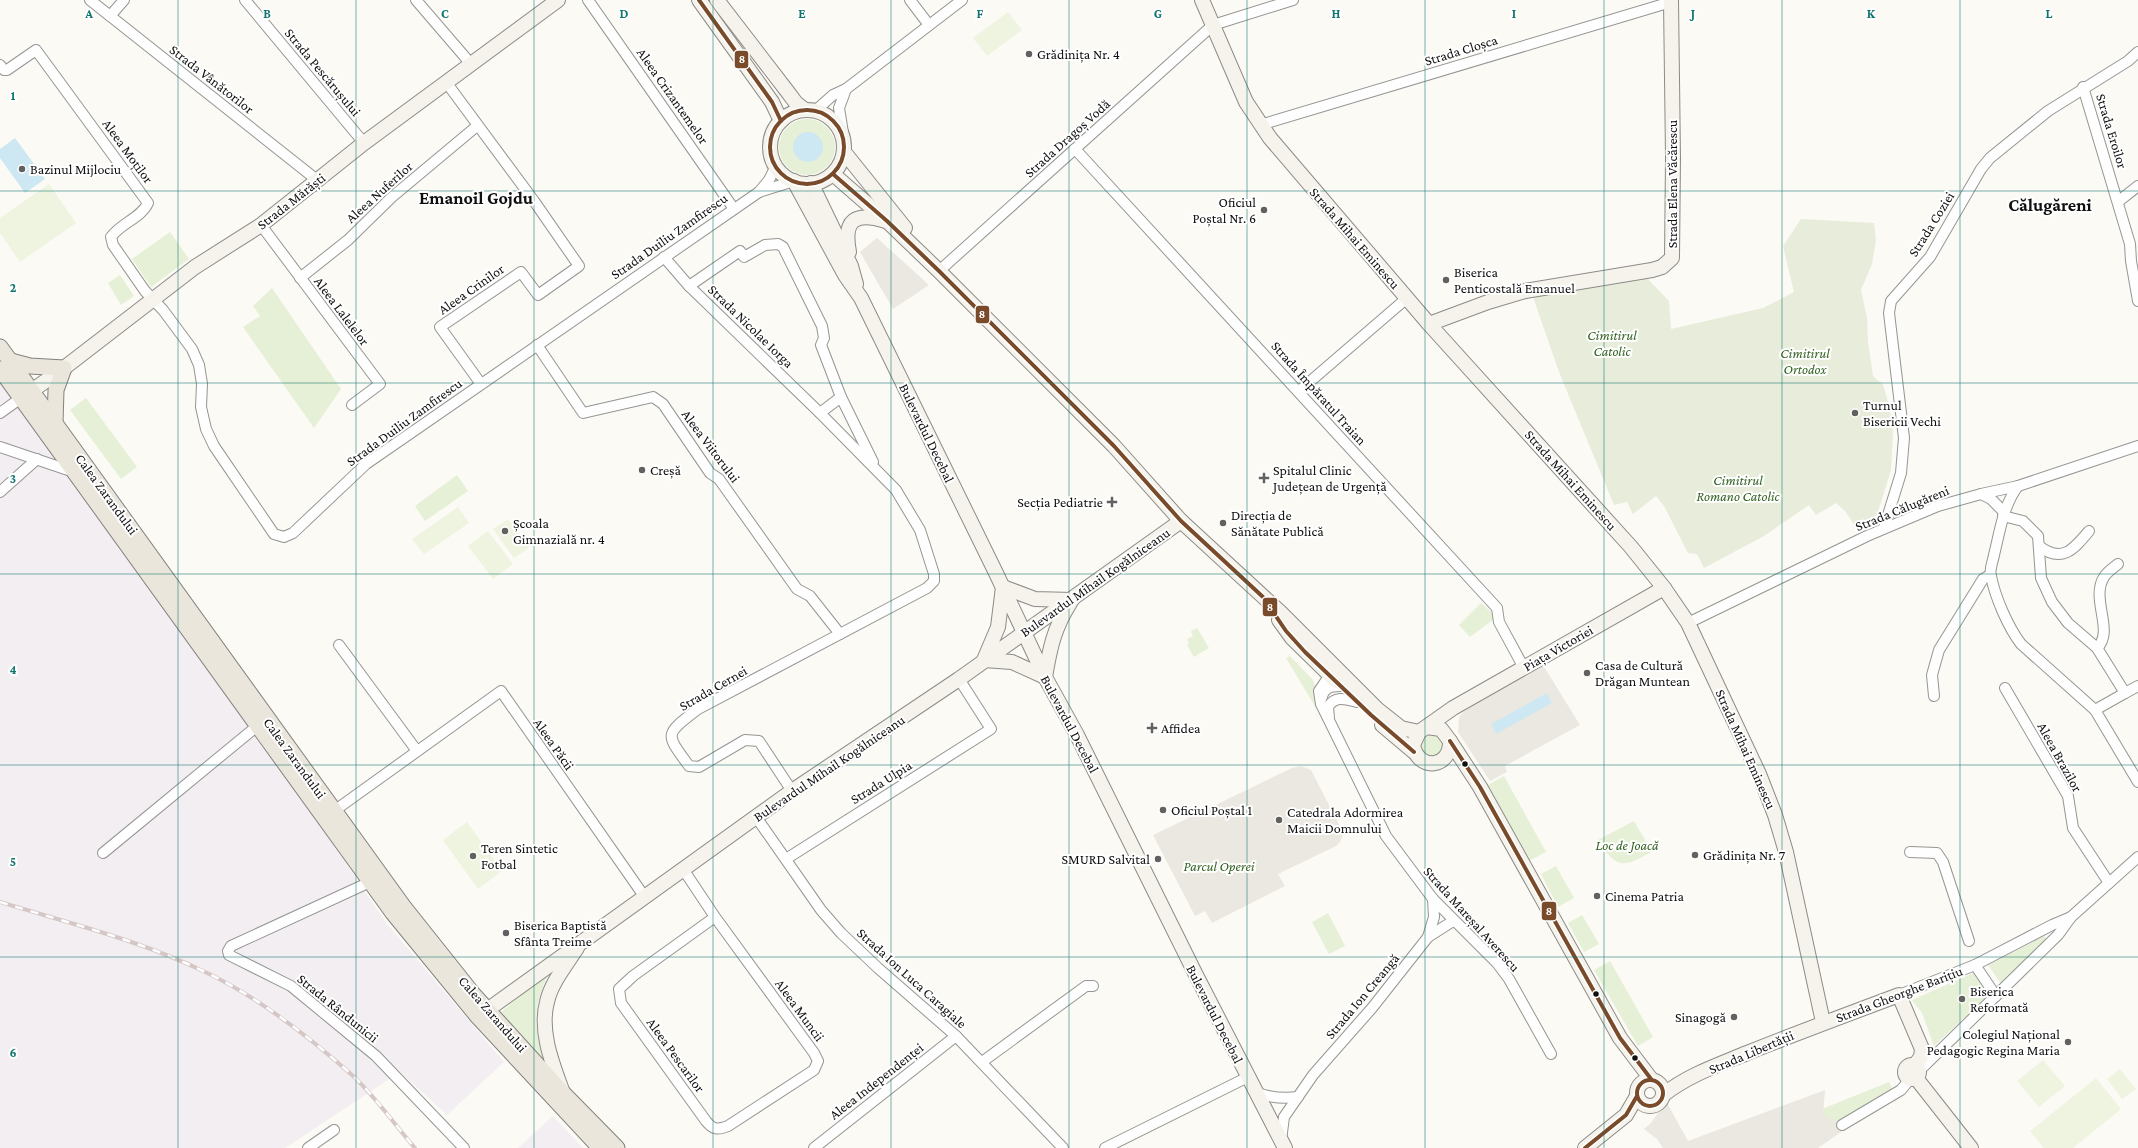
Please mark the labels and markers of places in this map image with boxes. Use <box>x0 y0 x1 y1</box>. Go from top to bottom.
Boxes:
place label: Grădinița Nr. 4 <box>1037 46 1120 63</box>
marker: Grădinița Nr. 4 <box>1024 49 1034 59</box>
place label: Bazinul Mijlociu <box>30 161 122 178</box>
marker: Bazinul Mijlociu <box>17 164 27 174</box>
place label: Oficiul Poștal Nr. 6 <box>1193 194 1256 227</box>
marker: Oficiul Poștal Nr. 6 <box>1259 205 1269 215</box>
place label: Biserica Penticostală Emanuel <box>1454 264 1575 296</box>
marker: Biserica Penticostală Emanuel <box>1441 275 1451 285</box>
place label: Turnul Bisericii Vechi <box>1863 397 1941 429</box>
marker: Turnul Bisericii Vechi <box>1850 408 1860 418</box>
place label: Creșă <box>650 462 682 479</box>
place label: Spitalul Clinic Județean de Urgență <box>1271 462 1387 495</box>
marker: Creșă <box>637 465 647 475</box>
marker: Spitalul Clinic Județean de Urgență <box>1258 472 1270 484</box>
place label: Secția Pediatrie <box>1017 494 1103 511</box>
marker: Secția Pediatrie <box>1106 496 1118 508</box>
place label: Direcția de Sănătate Publică <box>1231 507 1324 539</box>
place label: Școala Gimnazială nr. 4 <box>513 515 605 547</box>
marker: Direcția de Sănătate Publică <box>1218 518 1228 528</box>
marker: Școala Gimnazială nr. 4 <box>500 526 510 536</box>
place label: Casa de Cultură Drăgan Muntean <box>1595 657 1691 689</box>
marker: Casa de Cultură Drăgan Muntean <box>1582 668 1592 678</box>
place label: Affidea <box>1161 720 1201 736</box>
marker: Affidea <box>1146 722 1158 734</box>
unlabelled marker <box>1460 759 1470 769</box>
place label: Oficiul Poștal 1 <box>1171 802 1253 819</box>
place label: Catedrala Adormirea Maicii Domnului <box>1287 804 1404 836</box>
marker: Oficiul Poștal 1 <box>1158 805 1168 815</box>
marker: Catedrala Adormirea Maicii Domnului <box>1274 815 1284 825</box>
place label: Teren Sintetic Fotbal <box>481 840 558 872</box>
place label: Grădinița Nr. 7 <box>1703 847 1786 864</box>
marker: Grădinița Nr. 7 <box>1690 850 1700 860</box>
marker: Teren Sintetic Fotbal <box>468 851 478 861</box>
place label: SMURD Salvital <box>1061 851 1150 867</box>
marker: SMURD Salvital <box>1153 854 1163 864</box>
place label: Cinema Patria <box>1605 888 1685 904</box>
marker: Cinema Patria <box>1592 891 1602 901</box>
place label: Biserica Baptistă Sfânta Treime <box>514 917 607 949</box>
marker: Biserica Baptistă Sfânta Treime <box>501 928 511 938</box>
place label: Biserica Reformată <box>1970 983 2029 1015</box>
unlabelled marker <box>1591 989 1601 999</box>
marker: Biserica Reformată <box>1957 994 1967 1004</box>
place label: Sinagogă <box>1675 1009 1727 1025</box>
marker: Sinagogă <box>1729 1012 1739 1022</box>
place label: Colegiul Național Pedagogic Regina Maria <box>1927 1026 2061 1058</box>
marker: Colegiul Național Pedagogic Regina Maria <box>2063 1037 2073 1047</box>
unlabelled marker <box>1630 1053 1640 1063</box>

